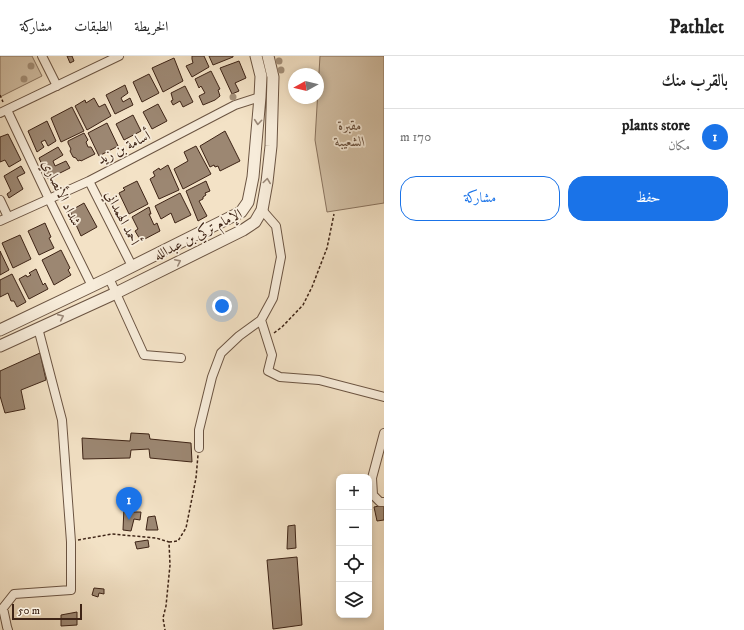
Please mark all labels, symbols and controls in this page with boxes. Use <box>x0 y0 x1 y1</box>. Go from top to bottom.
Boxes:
text: Pathlet <box>669 16 724 39</box>
text: مشاركة <box>20 18 52 36</box>
text: الطبقات <box>74 18 112 36</box>
text: الخريطة <box>134 18 168 36</box>
north arrow <box>288 68 324 104</box>
text: بالقرب منك <box>662 70 728 92</box>
text: plants store <box>622 116 690 135</box>
park label: مقبرة الشعيبة <box>333 117 365 151</box>
one-way arrow <box>253 119 262 125</box>
street label: أسامة بن زيد <box>93 125 154 169</box>
text: 170 m <box>400 129 431 145</box>
text: 1 <box>713 129 717 145</box>
text: مكان <box>668 138 690 154</box>
street label: شداد الأنصاري <box>36 156 87 230</box>
button: مشاركة <box>400 176 560 221</box>
button: حفظ <box>568 176 728 221</box>
one-way arrow <box>262 178 271 184</box>
street label: أحمد الهمداني <box>99 187 146 250</box>
street label: الإمام تركي بن عبدالله <box>150 204 247 268</box>
one-way arrow <box>174 259 182 267</box>
your location <box>212 296 232 316</box>
one-way arrow <box>57 314 64 322</box>
map controls <box>336 474 372 618</box>
button: + <box>336 474 372 510</box>
pin: 1 <box>116 487 142 520</box>
button: − <box>336 510 372 546</box>
button: locate <box>336 546 372 582</box>
button: layers <box>336 582 372 618</box>
scale bar <box>12 602 82 621</box>
text: 50 m <box>18 604 40 618</box>

